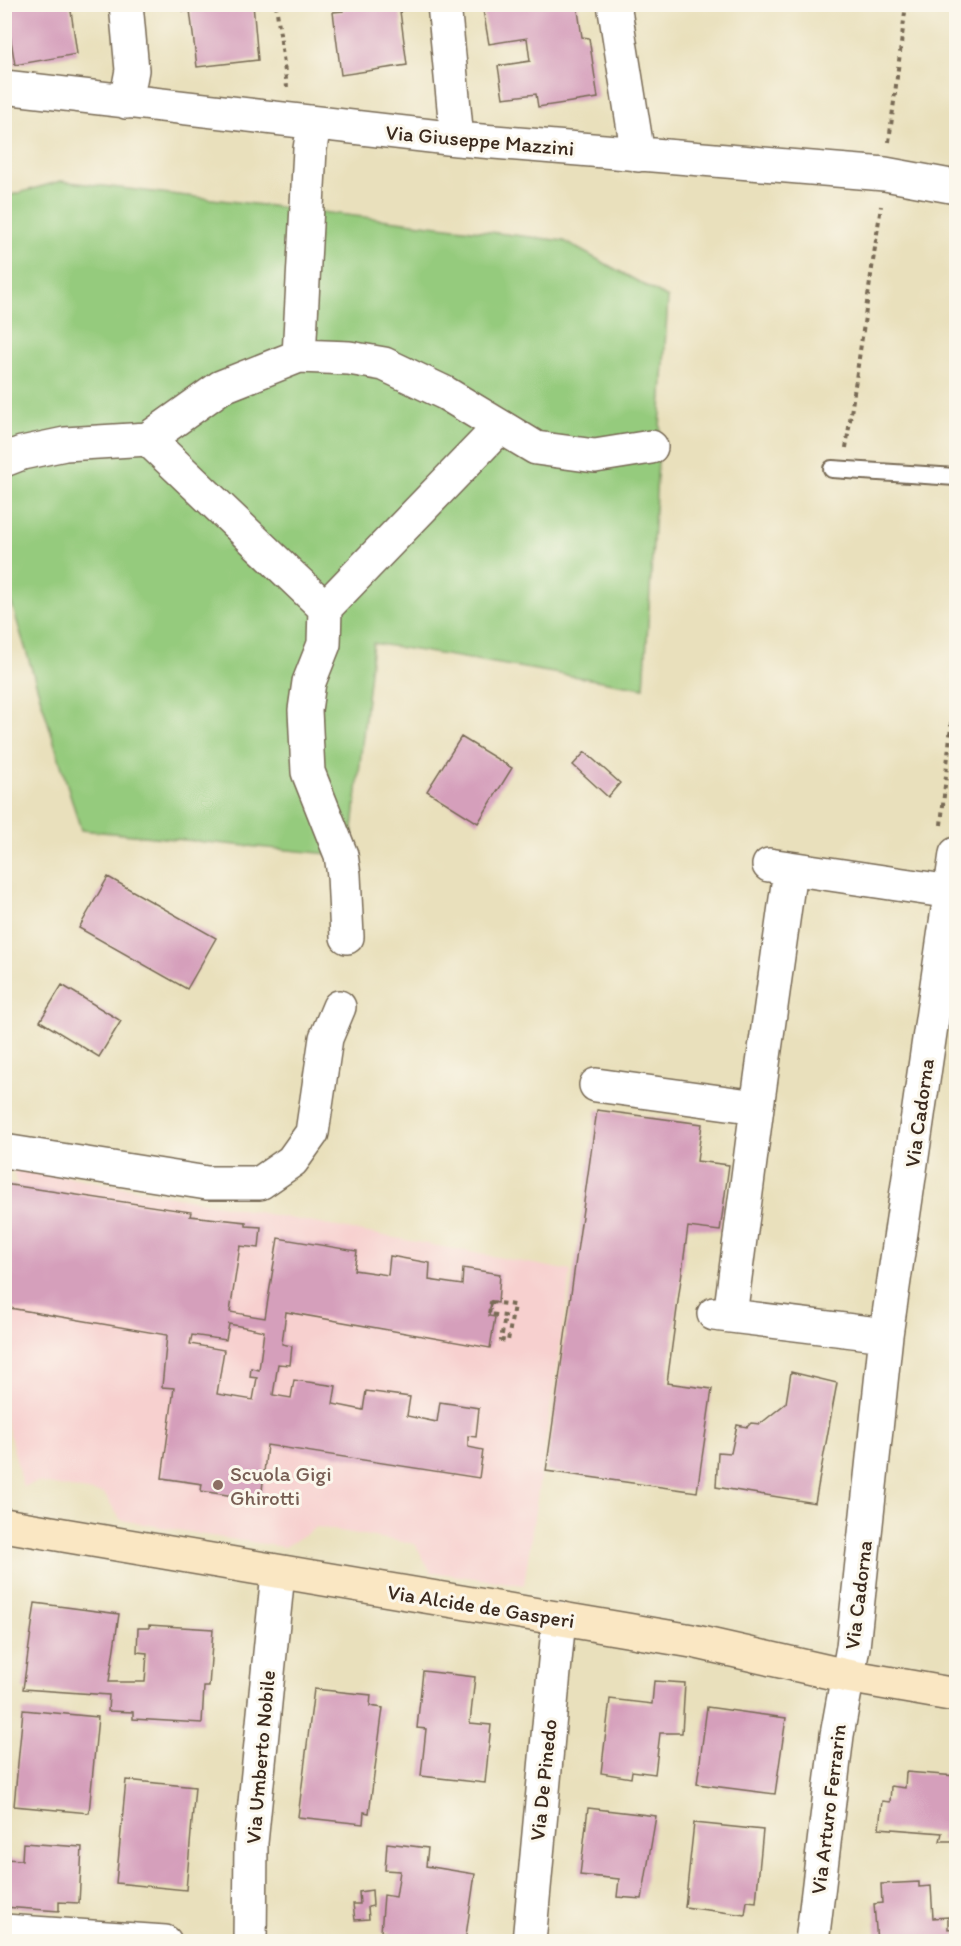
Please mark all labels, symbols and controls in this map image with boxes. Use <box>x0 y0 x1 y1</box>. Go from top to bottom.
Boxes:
street label: Via Giuseppe Mazzini <box>385 119 575 161</box>
street label: Via Cadorna <box>899 1057 939 1169</box>
place label: Scuola Gigi Ghirotti <box>230 1461 332 1510</box>
marker: Scuola Gigi Ghirotti <box>211 1478 225 1492</box>
street label: Via Cadorna <box>839 1539 877 1651</box>
street label: Via Alcide de Gasperi <box>386 1579 576 1633</box>
street label: Via Umberto Nobile <box>240 1669 280 1845</box>
street label: Via De Pinedo <box>524 1718 562 1842</box>
street label: Via Arturo Ferrarin <box>805 1722 851 1896</box>

